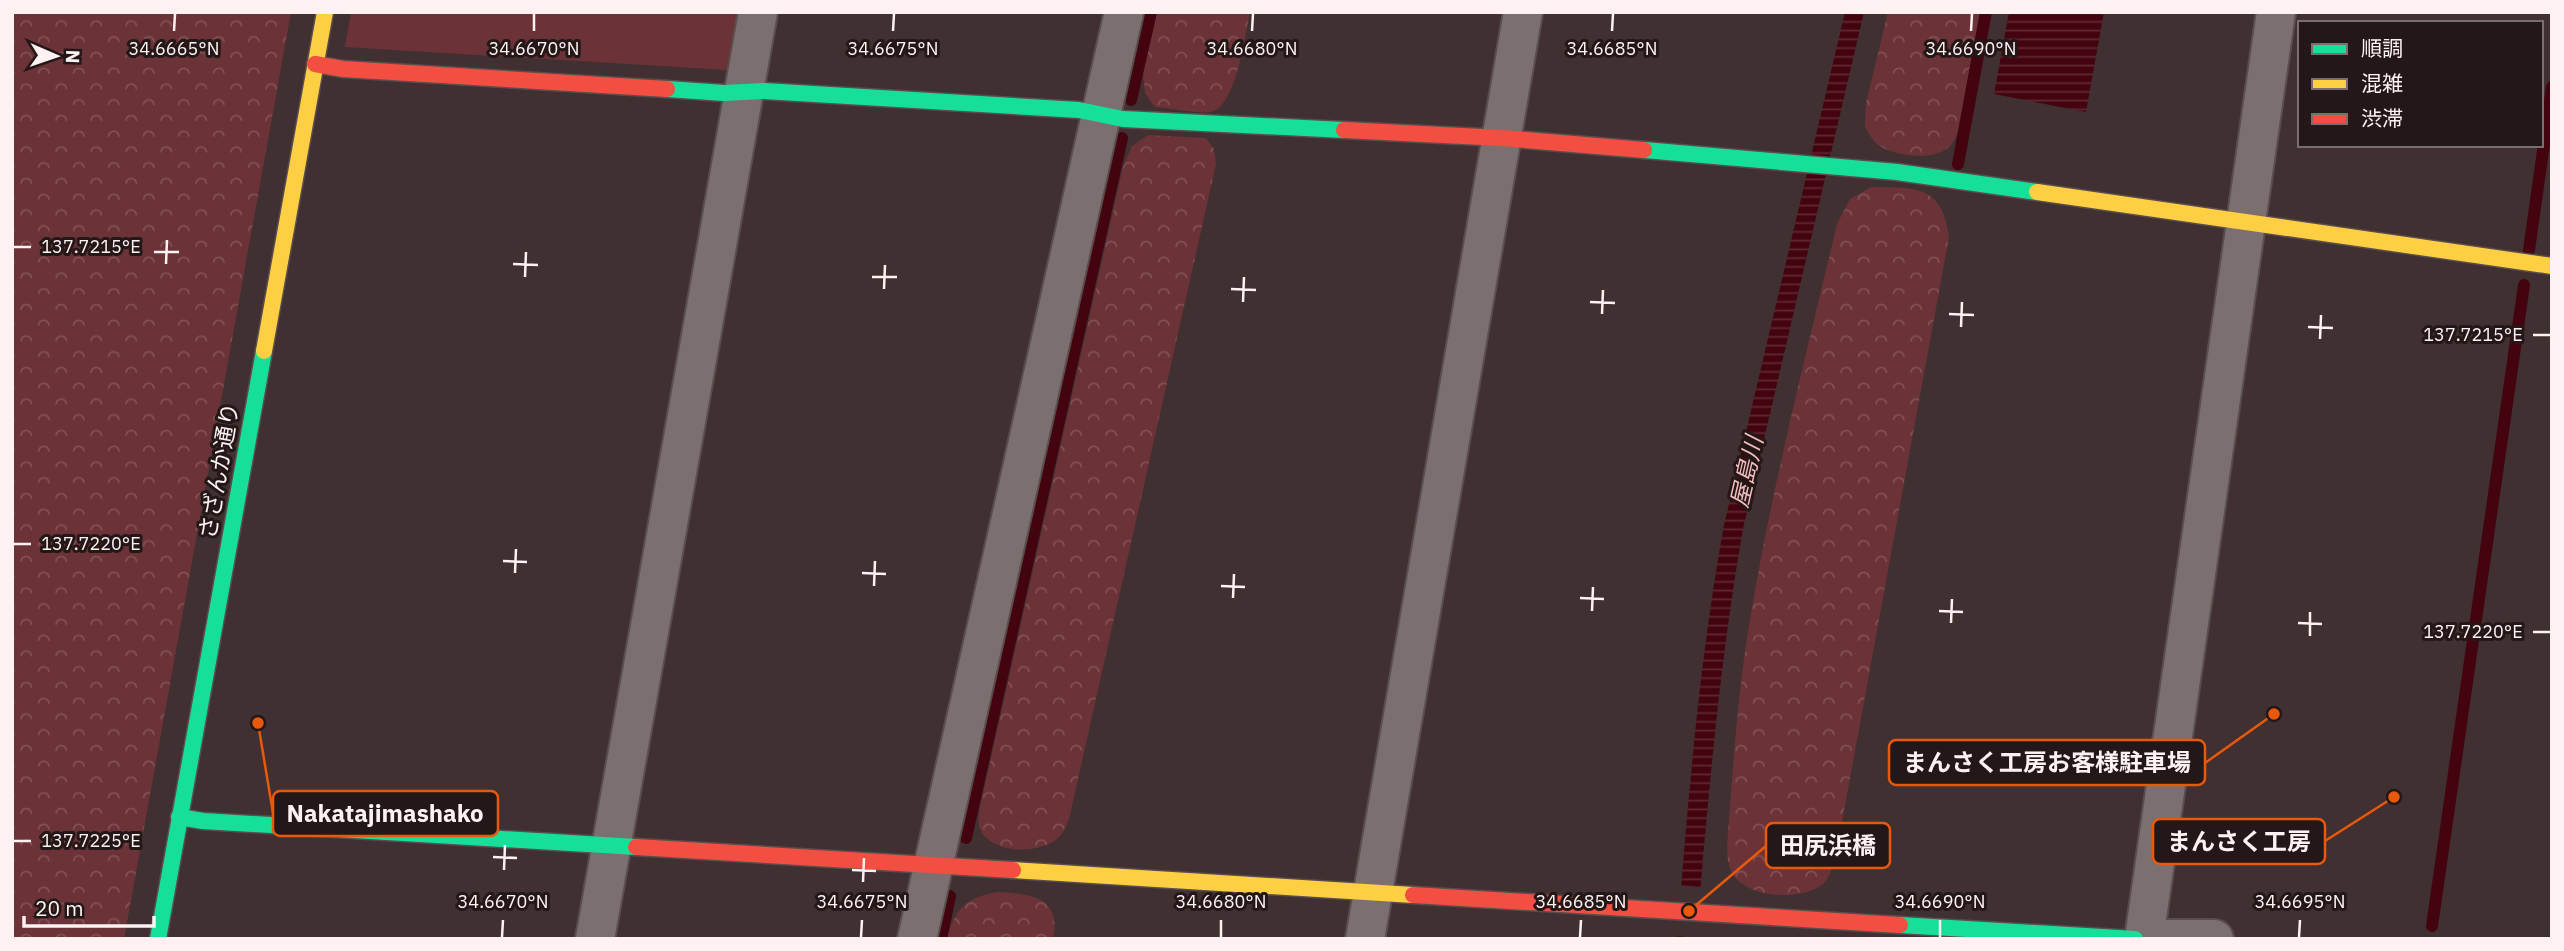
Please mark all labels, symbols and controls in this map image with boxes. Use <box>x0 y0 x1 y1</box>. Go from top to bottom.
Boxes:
north arrow <box>21 21 91 91</box>
legend <box>2298 21 2543 147</box>
text: 順調 <box>2361 34 2403 62</box>
text: 34.6665°N <box>129 37 219 60</box>
text: 34.6670°N <box>489 37 579 60</box>
text: 34.6675°N <box>848 37 938 60</box>
text: 34.6680°N <box>1207 37 1297 60</box>
text: 34.6685°N <box>1567 37 1657 60</box>
text: 34.6690°N <box>1926 37 2016 60</box>
text: N <box>61 49 85 64</box>
text: 混雑 <box>2361 69 2403 97</box>
text: 渋滞 <box>2361 104 2403 132</box>
text: 137.7215°E <box>41 235 141 258</box>
text: 137.7215°E <box>2423 323 2523 346</box>
street label: さざんか通り <box>191 400 245 541</box>
water label: 屋島川 <box>1722 430 1770 510</box>
text: 137.7220°E <box>41 532 141 555</box>
text: 137.7220°E <box>2423 620 2523 643</box>
callout: まんさく工房お客様駐車場 <box>1889 740 2205 785</box>
text: まんさく工房お客様駐車場 <box>1903 746 2191 778</box>
callout: Nakatajimashako <box>273 791 498 836</box>
text: Nakatajimashako <box>287 797 483 829</box>
callout: まんさく工房 <box>2153 819 2325 864</box>
callout: 田尻浜橋 <box>1766 823 1890 868</box>
text: まんさく工房 <box>2167 825 2311 857</box>
text: 137.7225°E <box>41 829 141 852</box>
text: 田尻浜橋 <box>1780 829 1876 861</box>
scale bar <box>24 884 154 928</box>
text: 34.6670°N <box>458 890 548 913</box>
text: 34.6675°N <box>817 890 907 913</box>
text: 34.6680°N <box>1176 890 1266 913</box>
text: 34.6685°N <box>1536 890 1626 913</box>
text: 34.6690°N <box>1895 890 1985 913</box>
text: 34.6695°N <box>2255 890 2345 913</box>
text: 20 m <box>35 894 84 922</box>

